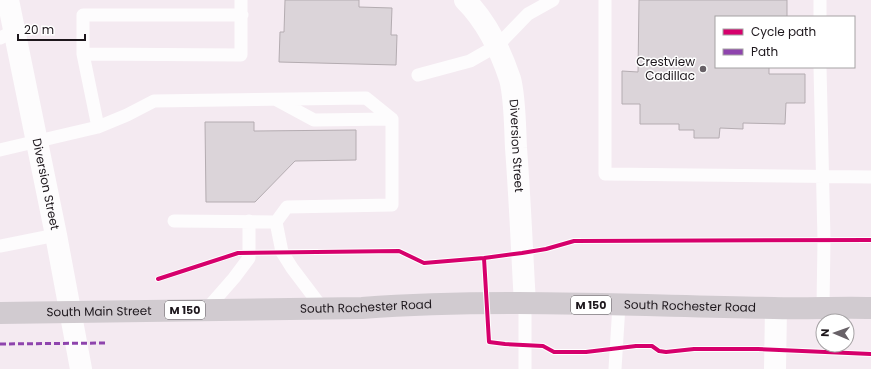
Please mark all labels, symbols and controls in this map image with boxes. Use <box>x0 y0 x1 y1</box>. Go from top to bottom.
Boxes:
scale bar <box>18 16 85 42</box>
legend <box>715 16 855 68</box>
text: 20 m <box>24 21 54 38</box>
text: Cycle path <box>751 23 816 40</box>
text: Path <box>751 43 778 60</box>
place label: Crestview Cadillac <box>636 53 695 84</box>
marker: Crestview Cadillac <box>698 64 708 74</box>
street label: Diversion Street <box>505 98 528 193</box>
street label: Diversion Street <box>28 137 64 231</box>
street label: South Rochester Road <box>300 295 432 317</box>
road number: M 150 <box>571 296 611 314</box>
street label: South Rochester Road <box>624 296 756 316</box>
road number: M 150 <box>165 301 205 319</box>
street label: South Main Street <box>46 302 152 320</box>
north arrow <box>815 313 855 353</box>
text: N <box>817 328 833 337</box>

